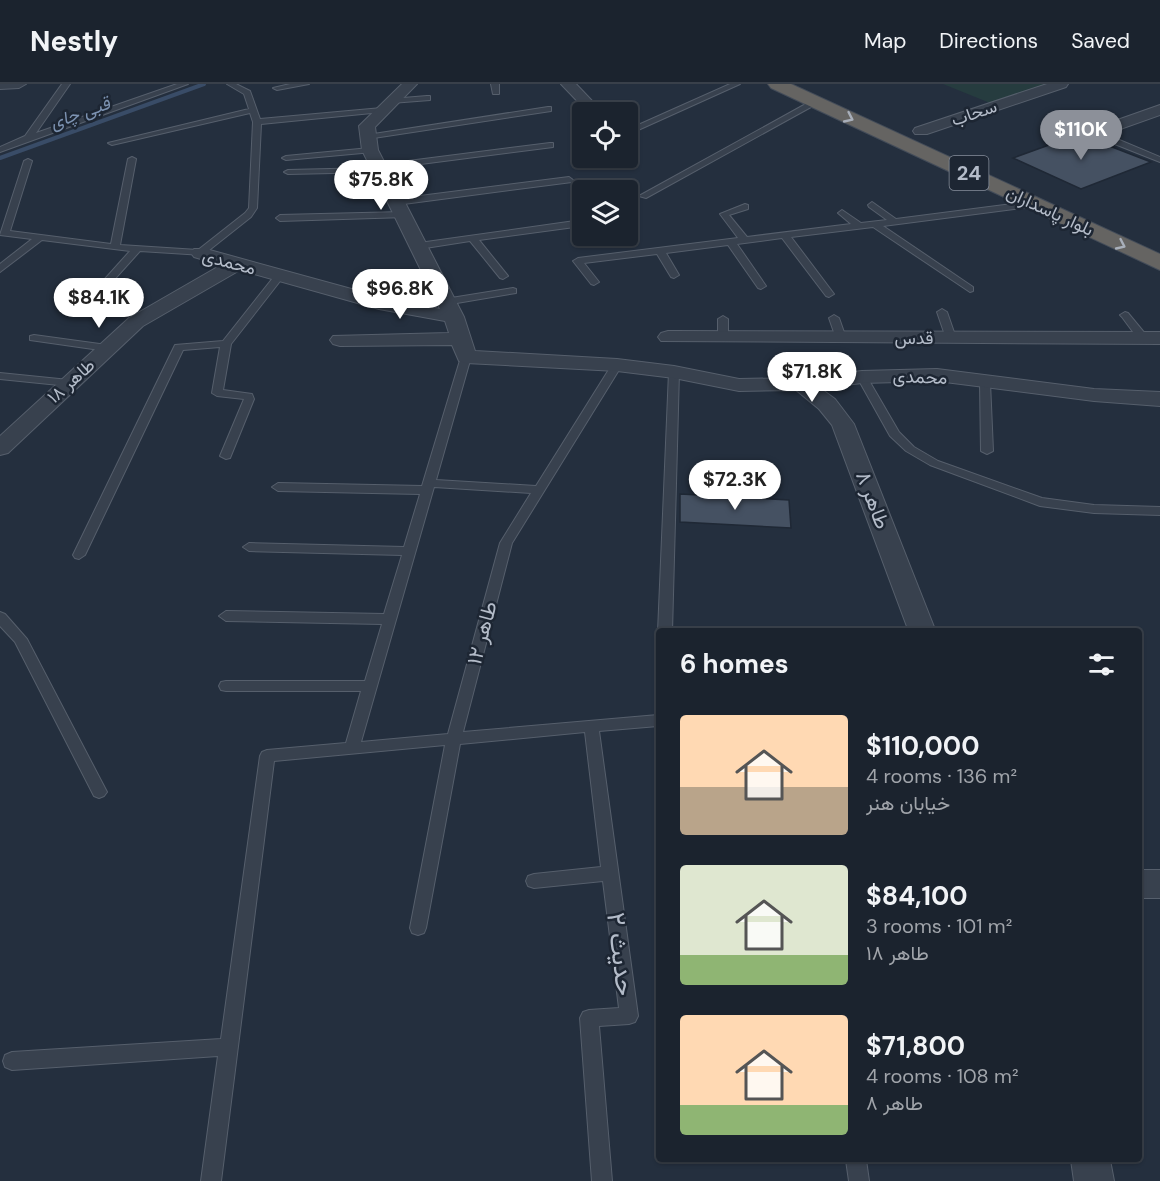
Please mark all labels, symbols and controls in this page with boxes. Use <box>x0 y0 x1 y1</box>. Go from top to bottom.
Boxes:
text: Nestly <box>30 23 118 60</box>
text: Map <box>864 27 906 55</box>
text: Directions <box>939 27 1038 55</box>
text: Saved <box>1071 27 1130 55</box>
water label: قبی چای <box>47 90 115 135</box>
street label: سحاب <box>948 94 1000 132</box>
map controls <box>572 102 638 246</box>
button: locate <box>572 102 638 168</box>
one-way arrow <box>843 110 854 122</box>
pin: $110K <box>1039 110 1123 161</box>
text: $110K <box>1054 116 1108 142</box>
road number: 24 <box>950 156 988 190</box>
pin: $75.8K <box>332 160 430 211</box>
text: $75.8K <box>348 166 414 192</box>
button: layers <box>572 180 638 246</box>
street label: بلوار پاسداران <box>1002 180 1098 242</box>
one-way arrow <box>1115 237 1126 249</box>
street label: محمدی <box>200 243 258 281</box>
pin: $96.8K <box>351 269 449 320</box>
text: $96.8K <box>366 275 434 301</box>
pin: $84.1K <box>50 278 148 329</box>
text: $84.1K <box>68 284 130 310</box>
street label: قدس <box>894 326 934 350</box>
pin: $71.8K <box>763 352 861 403</box>
street label: طاهر ۱۸ <box>42 353 100 409</box>
text: $71.8K <box>781 358 843 384</box>
street label: محمدی <box>892 364 948 390</box>
pin: $72.3K <box>686 460 784 511</box>
text: $72.3K <box>703 466 767 492</box>
street label: طاهر ۸ <box>849 467 897 533</box>
street label: طاهر ۱۲ <box>460 598 504 668</box>
text: 6 homes <box>680 647 788 681</box>
icon: filters <box>1085 648 1118 681</box>
text: $110,000 <box>866 729 979 763</box>
icon: home <box>728 739 800 811</box>
text: 4 rooms · 136 m² <box>866 763 1017 789</box>
text: خیابان هنر <box>866 790 950 816</box>
text: $84,100 <box>866 879 968 913</box>
icon: home <box>728 889 800 961</box>
street label: حدیث ۲ <box>599 910 643 998</box>
text: 3 rooms · 101 m² <box>866 913 1012 939</box>
text: طاهر ۱۸ <box>866 940 929 966</box>
text: $71,800 <box>866 1029 965 1063</box>
icon: home <box>728 1039 800 1111</box>
text: 4 rooms · 108 m² <box>866 1063 1018 1089</box>
text: طاهر ۸ <box>866 1090 923 1116</box>

